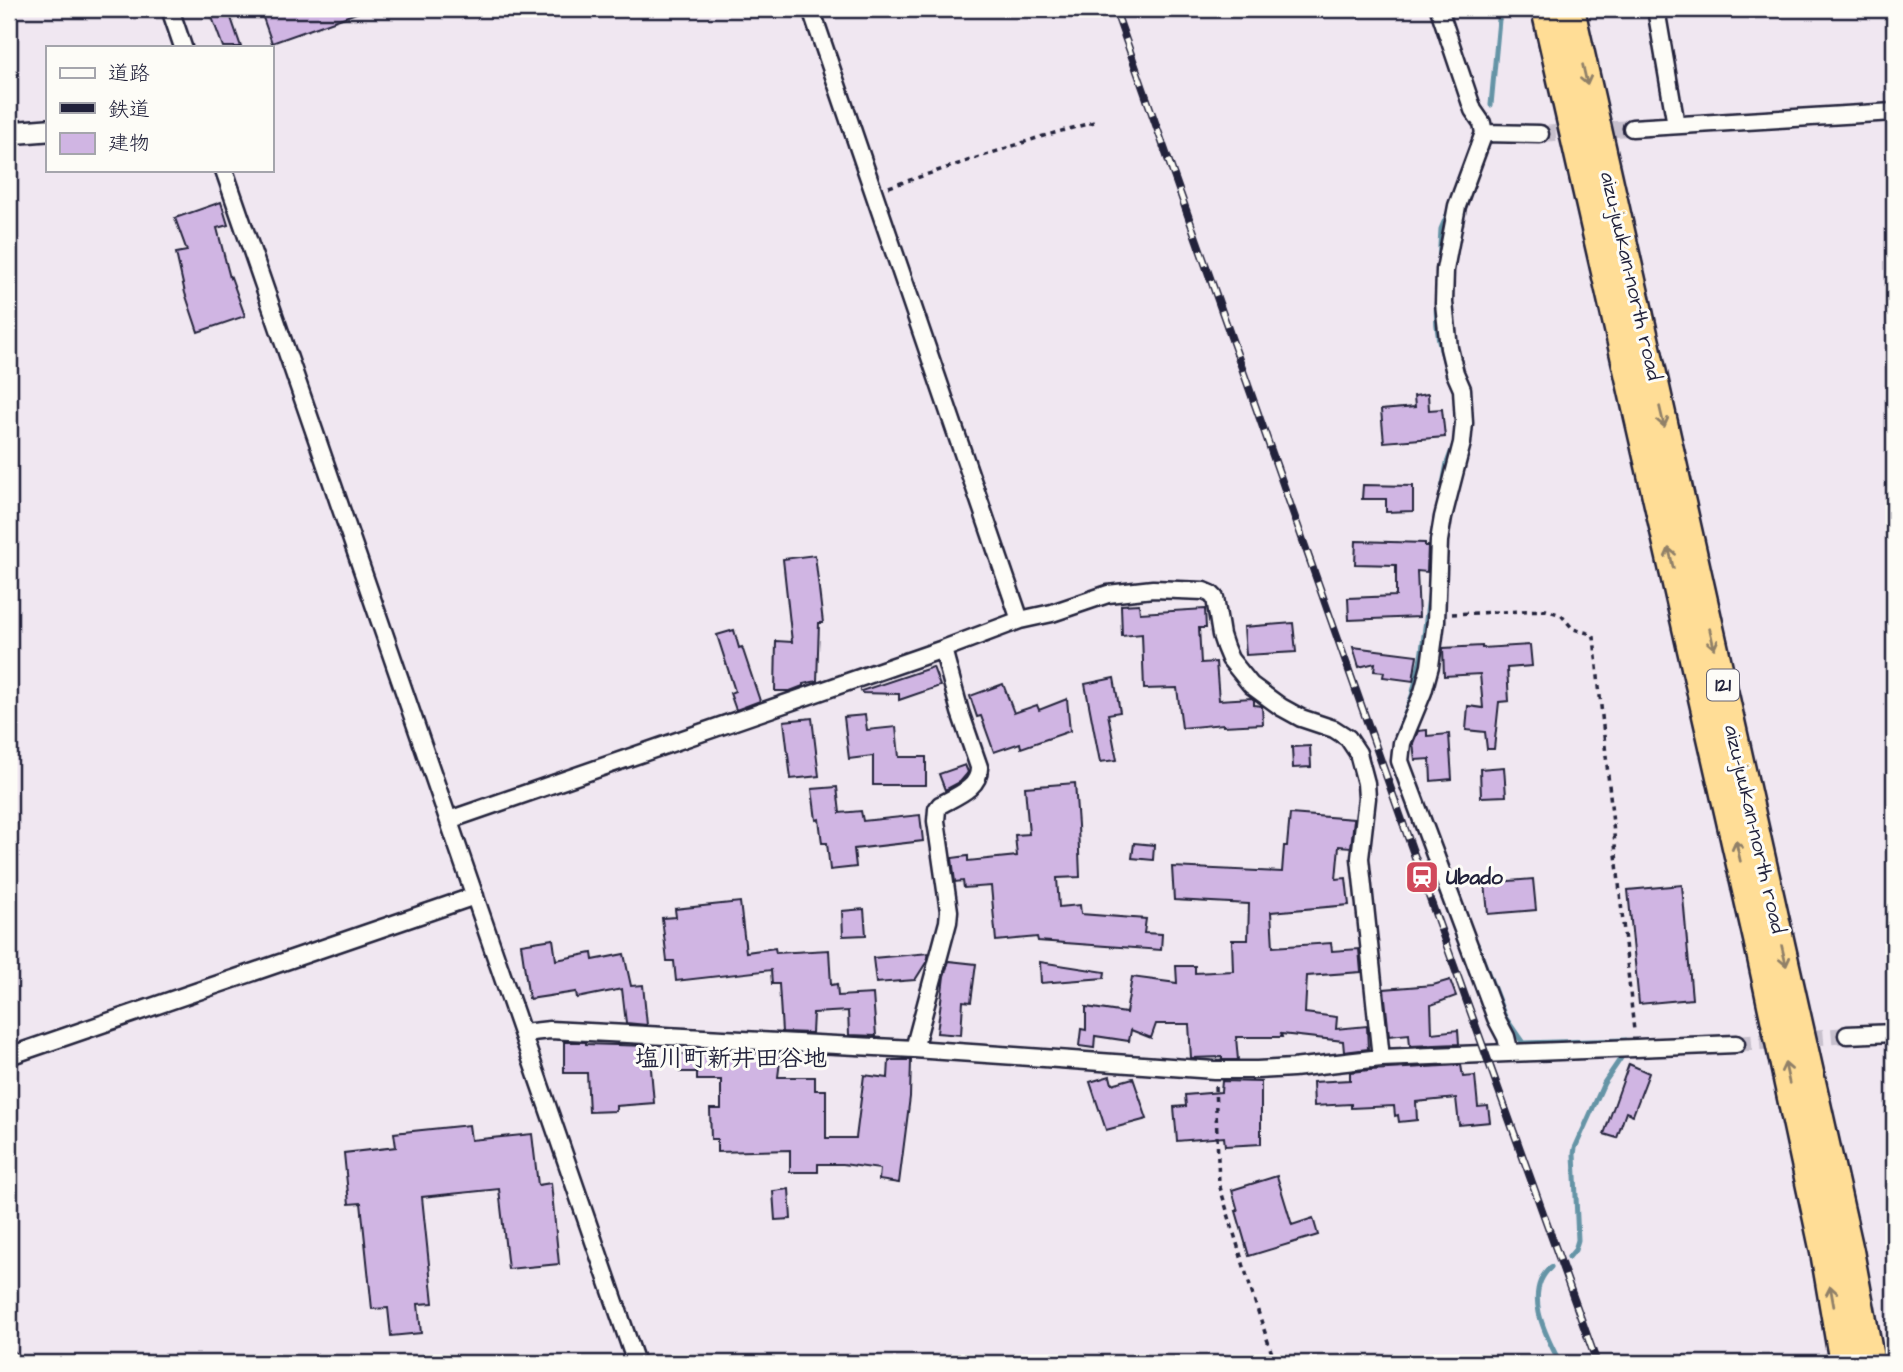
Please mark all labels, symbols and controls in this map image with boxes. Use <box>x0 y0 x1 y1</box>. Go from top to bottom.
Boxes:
legend <box>46 46 273 172</box>
text: 道路 <box>108 59 150 88</box>
one-way arrow <box>1579 63 1592 86</box>
text: 鉄道 <box>108 95 150 124</box>
text: 建物 <box>108 129 150 158</box>
street label: aizu-juukan-north road <box>1593 169 1669 383</box>
one-way arrow <box>1656 405 1670 428</box>
one-way arrow <box>1664 547 1677 569</box>
one-way arrow <box>1706 627 1720 650</box>
road number: 121 <box>1707 670 1739 700</box>
street label: aizu-juukan-north road <box>1717 722 1793 936</box>
one-way arrow <box>1730 840 1744 863</box>
station icon: Ubado <box>1403 858 1441 896</box>
place label: Ubado <box>1446 863 1503 892</box>
one-way arrow <box>1777 944 1791 967</box>
district label: 塩川町新井田谷地 <box>635 1042 827 1076</box>
one-way arrow <box>1779 1062 1793 1085</box>
one-way arrow <box>1825 1285 1839 1308</box>

